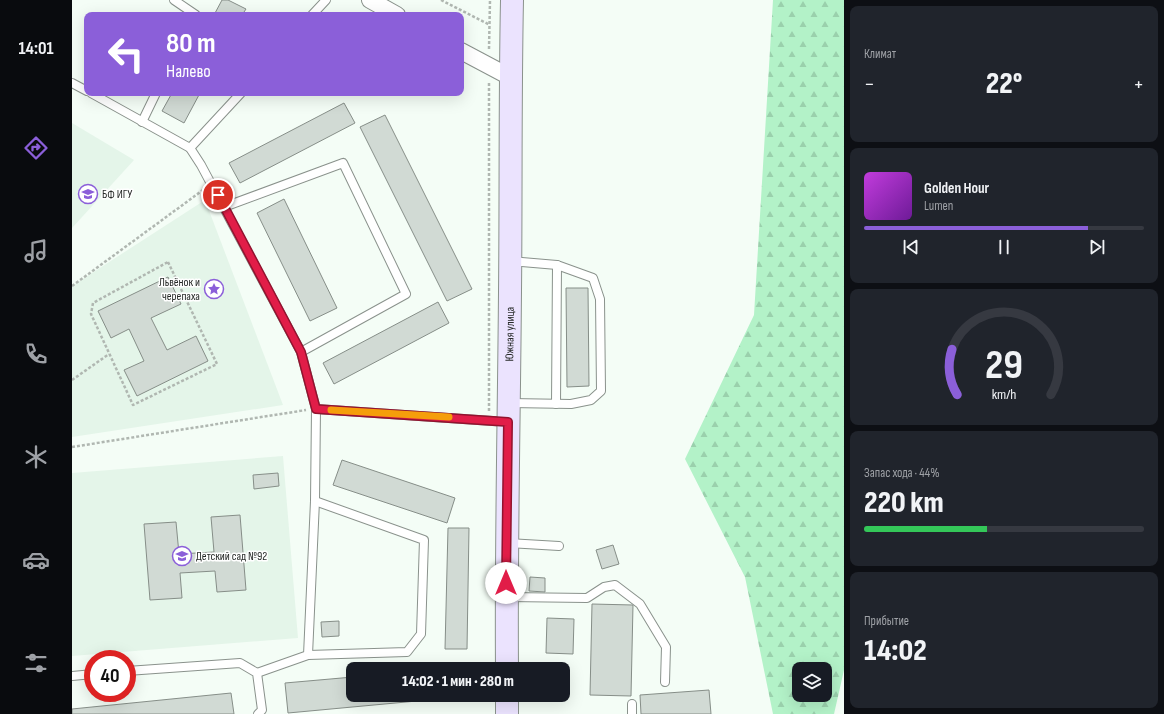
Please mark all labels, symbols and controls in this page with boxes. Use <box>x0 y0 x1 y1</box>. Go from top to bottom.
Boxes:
text: 80 m <box>166 27 215 60</box>
icon: left <box>100 28 152 80</box>
text: 14:01 <box>18 38 54 59</box>
text: Климат <box>864 46 896 62</box>
text: Налево <box>166 61 211 82</box>
text: 22° <box>986 66 1022 102</box>
text: − <box>864 71 875 98</box>
text: + <box>1133 71 1144 98</box>
icon: directions <box>22 134 50 162</box>
pin <box>201 178 235 212</box>
text: Golden Hour <box>924 179 989 198</box>
school or university icon: БФ ИГУ <box>77 183 99 205</box>
icon: arrive <box>207 184 229 206</box>
place label: БФ ИГУ <box>102 187 132 202</box>
text: Lumen <box>924 198 953 214</box>
icon: previous <box>900 236 922 258</box>
icon: pause <box>993 236 1015 258</box>
icon: next <box>1086 236 1108 258</box>
icon: music <box>22 237 50 265</box>
place label: Львёнок и черепаха <box>159 275 200 304</box>
place icon: Львёнок и черепаха <box>203 278 225 300</box>
street label: Южная улица <box>502 306 518 362</box>
icon: phone <box>22 340 50 368</box>
text: 29 <box>985 341 1023 390</box>
text: km/h <box>992 386 1016 403</box>
icon: climate <box>22 443 50 471</box>
text: Запас хода · 44% <box>864 465 940 481</box>
text: 220 km <box>864 485 944 521</box>
school or university icon: Детский сад №92 <box>171 545 193 567</box>
icon: car <box>22 546 50 574</box>
place label: Детский сад №92 <box>196 549 267 564</box>
position arrow <box>485 562 527 604</box>
text: Прибытие <box>864 613 909 629</box>
text: 14:02 <box>864 633 927 669</box>
icon: filters <box>22 649 50 677</box>
speed limit sign: 40 <box>84 650 136 702</box>
map controls <box>792 662 832 702</box>
button: layers <box>792 662 832 702</box>
text: 14:02 · 1 мин · 280 m <box>402 672 514 691</box>

